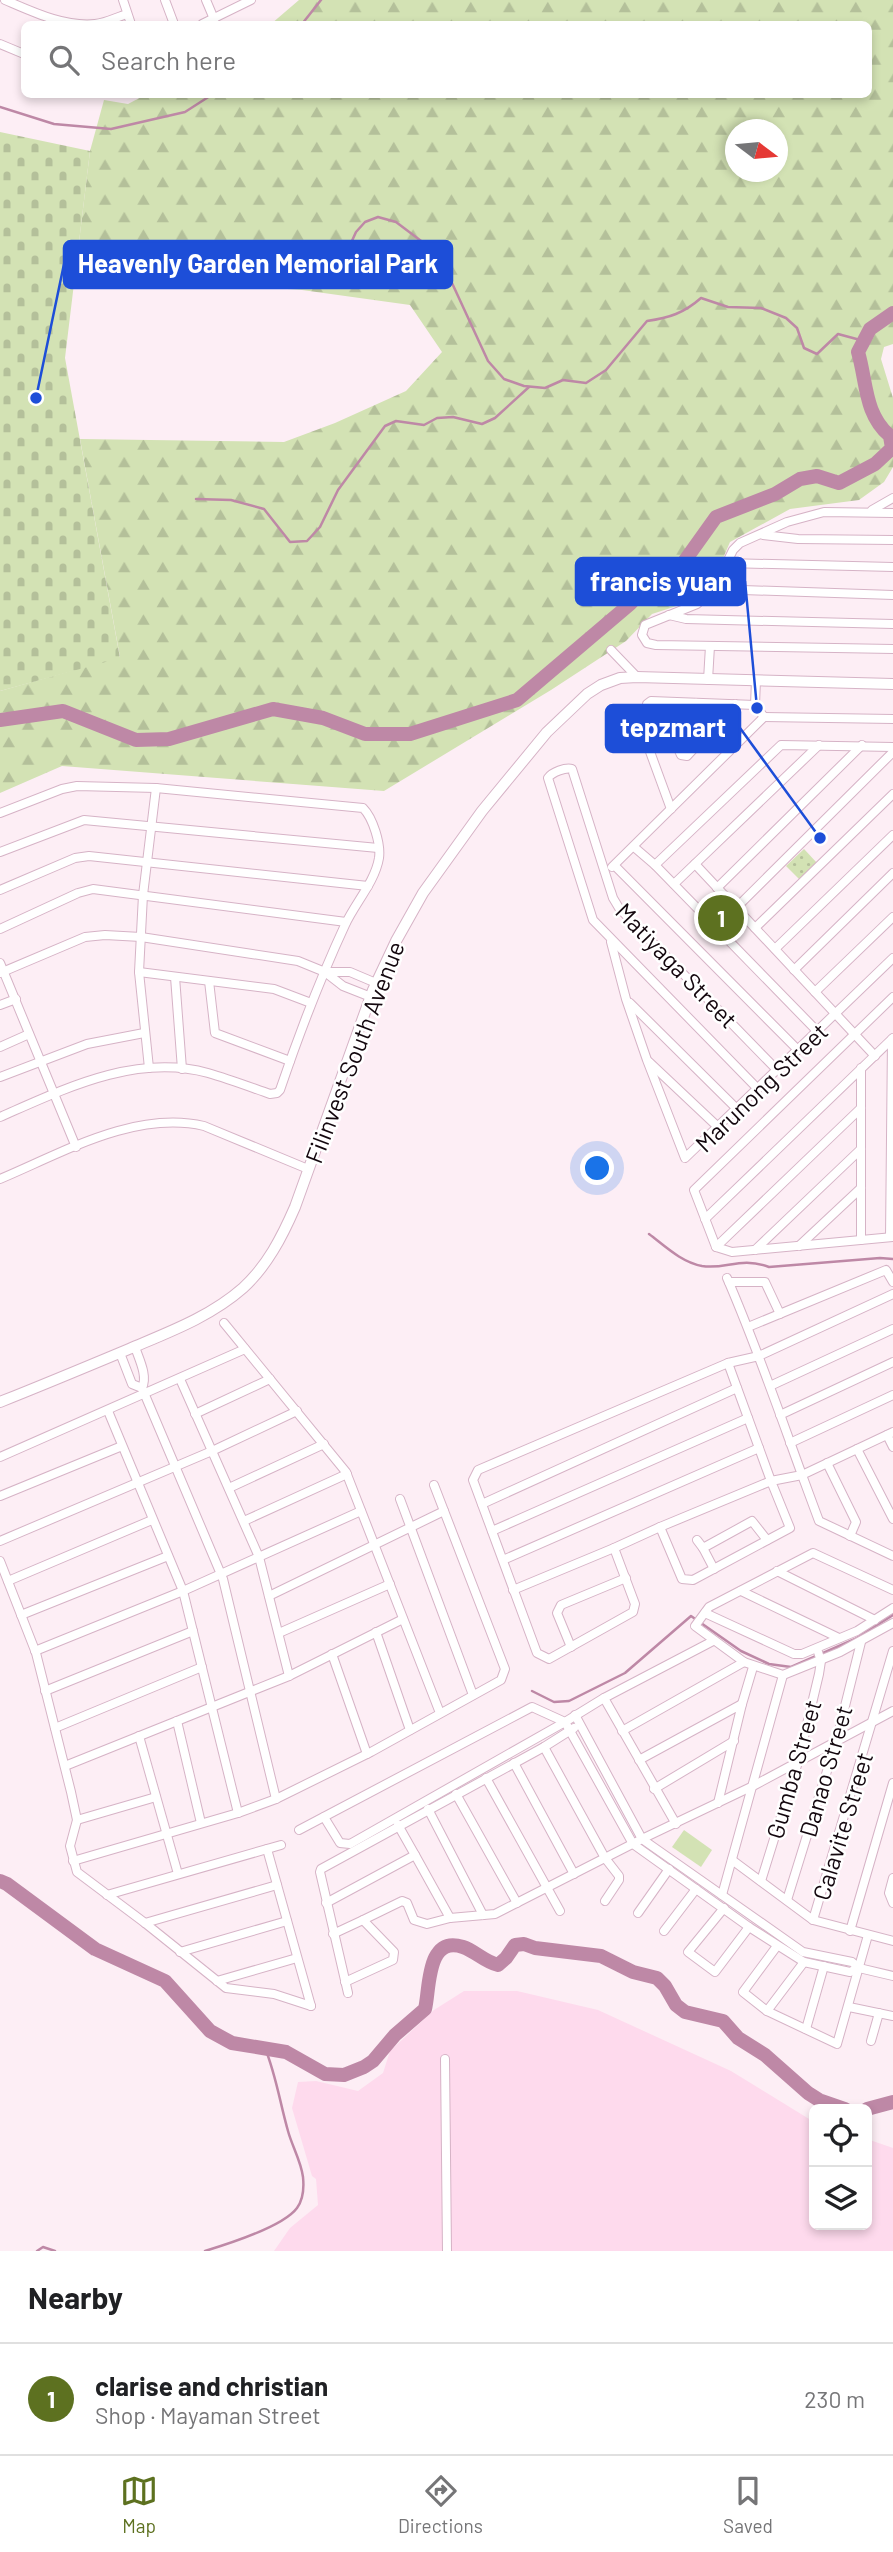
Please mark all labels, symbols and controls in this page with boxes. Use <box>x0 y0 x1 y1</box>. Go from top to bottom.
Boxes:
search box <box>21 21 872 98</box>
icon: search <box>45 41 83 79</box>
text: Search here <box>101 44 236 75</box>
north arrow <box>725 119 788 182</box>
callout: Heavenly Garden Memorial Park <box>64 241 452 288</box>
text: Heavenly Garden Memorial Park <box>78 247 438 278</box>
callout: francis yuan <box>576 558 745 605</box>
text: francis yuan <box>590 565 732 596</box>
callout: tepzmart <box>606 705 740 752</box>
text: tepzmart <box>620 711 726 742</box>
pin: 1 <box>698 892 744 944</box>
street label: Matiyaga Street <box>610 896 744 1034</box>
street label: Filinvest South Avenue <box>298 937 410 1167</box>
street label: Marunong Street <box>689 1016 833 1158</box>
your location <box>580 1151 614 1185</box>
street label: Gumba Street <box>759 1696 827 1842</box>
street label: Danao Street <box>792 1702 858 1840</box>
street label: Calavite Street <box>806 1748 878 1904</box>
map controls <box>809 2104 872 2230</box>
button: locate <box>809 2104 872 2167</box>
button: layers <box>809 2167 872 2230</box>
text: Nearby <box>28 2279 123 2315</box>
text: clarise and christian <box>95 2370 328 2401</box>
text: 1 <box>47 2385 55 2413</box>
text: 230 m <box>804 2385 865 2413</box>
text: Shop · Mayaman Street <box>95 2401 321 2429</box>
tab: Map <box>120 2472 158 2537</box>
tab: Directions <box>398 2472 483 2537</box>
tab: Saved <box>723 2472 773 2537</box>

